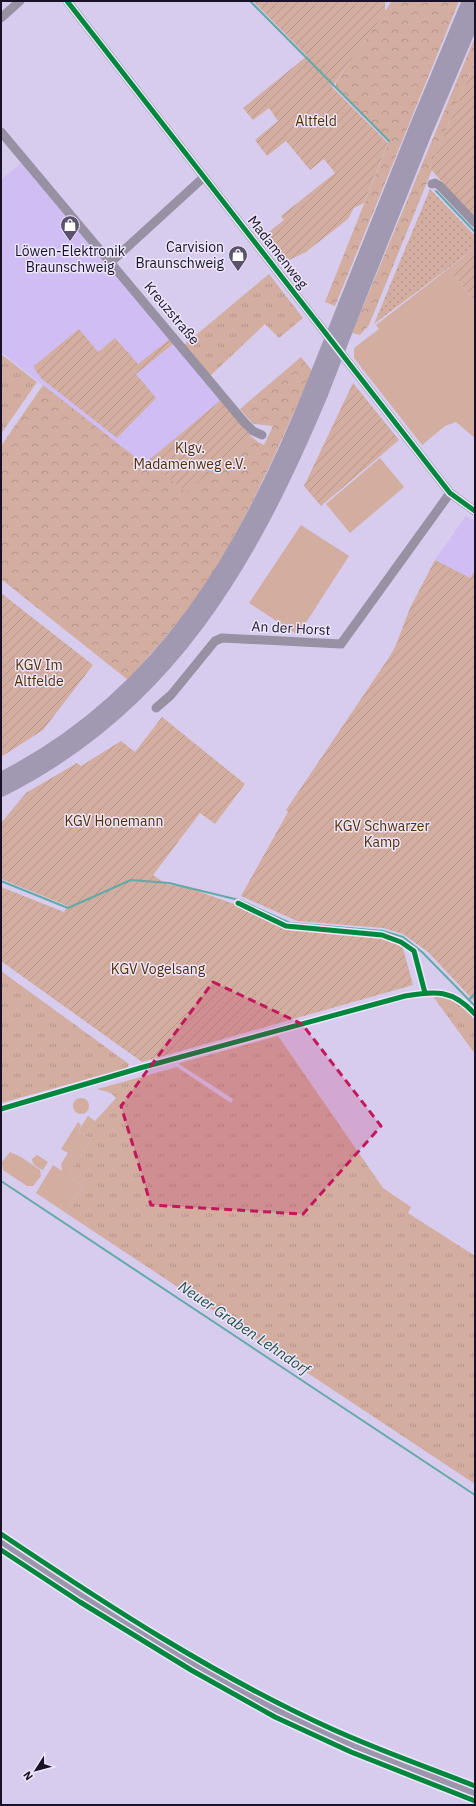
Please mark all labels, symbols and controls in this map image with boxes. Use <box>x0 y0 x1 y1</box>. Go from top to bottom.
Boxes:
park label: Altfeld <box>295 112 337 130</box>
street label: Madamenweg <box>244 212 313 293</box>
shop icon: Löwen-Elektronik Braunschweig <box>59 214 81 242</box>
place label: Carvision Braunschweig <box>135 238 225 272</box>
place label: Löwen-Elektronik Braunschweig <box>15 242 126 276</box>
shop icon: Carvision Braunschweig <box>227 244 249 272</box>
street label: Kreuzstraße <box>140 278 204 348</box>
park label: Klgv. Madamenweg e.V. <box>133 439 247 473</box>
street label: An der Horst <box>251 617 331 639</box>
park label: KGV Im Altfelde <box>14 656 64 690</box>
park label: KGV Honemann <box>65 812 163 830</box>
park label: KGV Schwarzer Kamp <box>334 817 430 851</box>
park label: KGV Vogelsang <box>111 960 206 978</box>
water label: Neuer Graben Lehndorf <box>175 1277 315 1379</box>
north arrow <box>16 1750 56 1790</box>
text: N <box>20 1769 36 1783</box>

